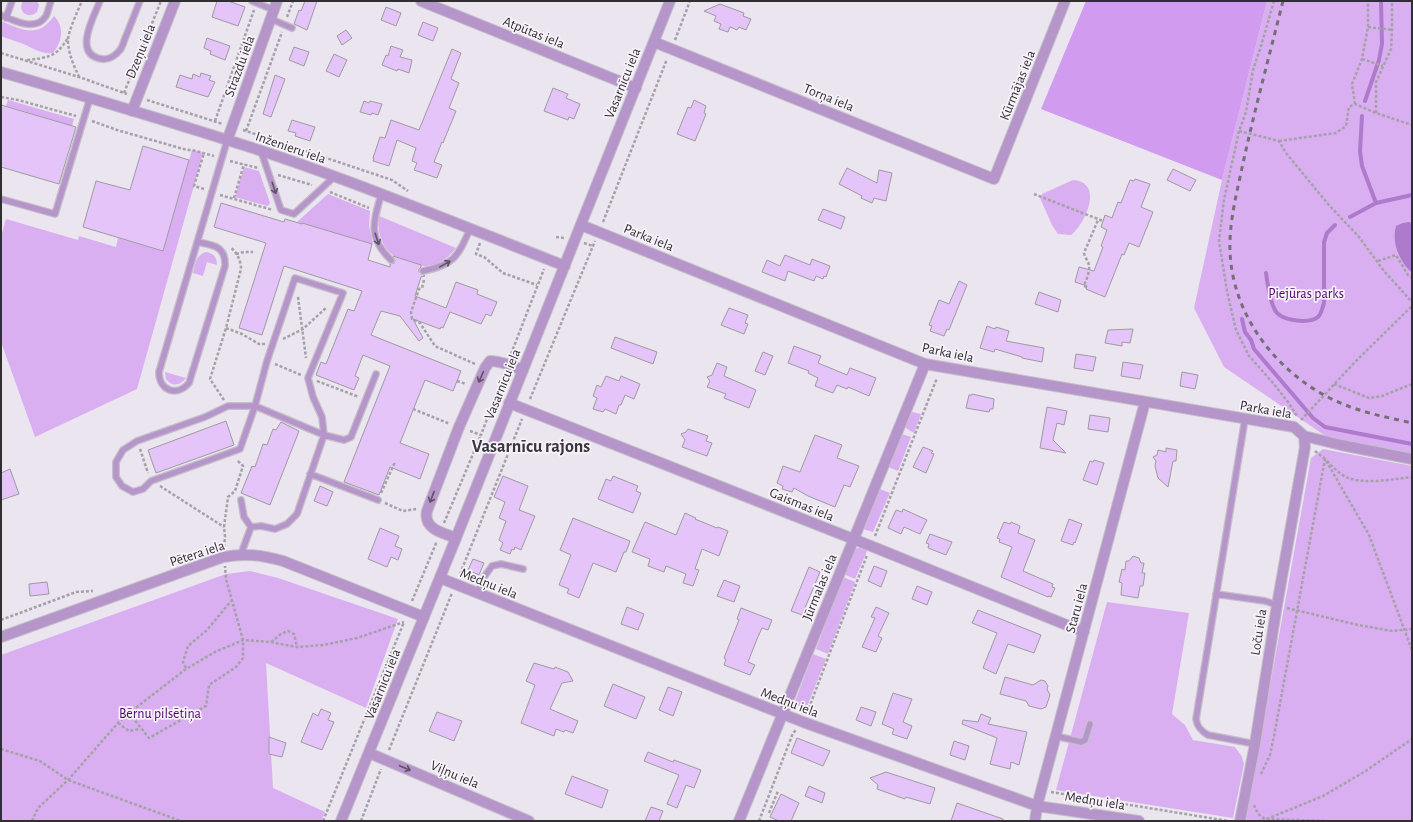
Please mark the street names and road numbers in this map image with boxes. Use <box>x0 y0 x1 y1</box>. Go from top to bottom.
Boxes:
street label: Atpūtas iela <box>501 14 567 52</box>
street label: Dzeņu iela <box>124 22 159 81</box>
street label: Strazdu iela <box>222 33 258 99</box>
street label: Vasarnīcu iela <box>602 46 644 121</box>
street label: Kūrmājas iela <box>998 48 1038 122</box>
street label: Torņa iela <box>801 82 856 115</box>
street label: Inženieru iela <box>254 129 328 167</box>
street label: Parka iela <box>622 222 676 254</box>
street label: Parka iela <box>921 341 975 365</box>
street label: Vasarnīcu iela <box>482 347 524 422</box>
street label: Parka iela <box>1239 399 1293 422</box>
street label: Gaismas iela <box>767 486 836 524</box>
street label: Pētera iela <box>168 538 227 569</box>
street label: Jūrmalas iela <box>800 552 840 623</box>
street label: Medņu iela <box>457 566 520 603</box>
street label: Staru iela <box>1064 581 1090 635</box>
street label: Loču iela <box>1248 607 1270 657</box>
street label: Vasarnīcu iela <box>362 647 404 722</box>
street label: Medņu iela <box>758 685 821 722</box>
street label: Viļņu iela <box>428 758 481 792</box>
street label: Medņu iela <box>1064 789 1127 814</box>

